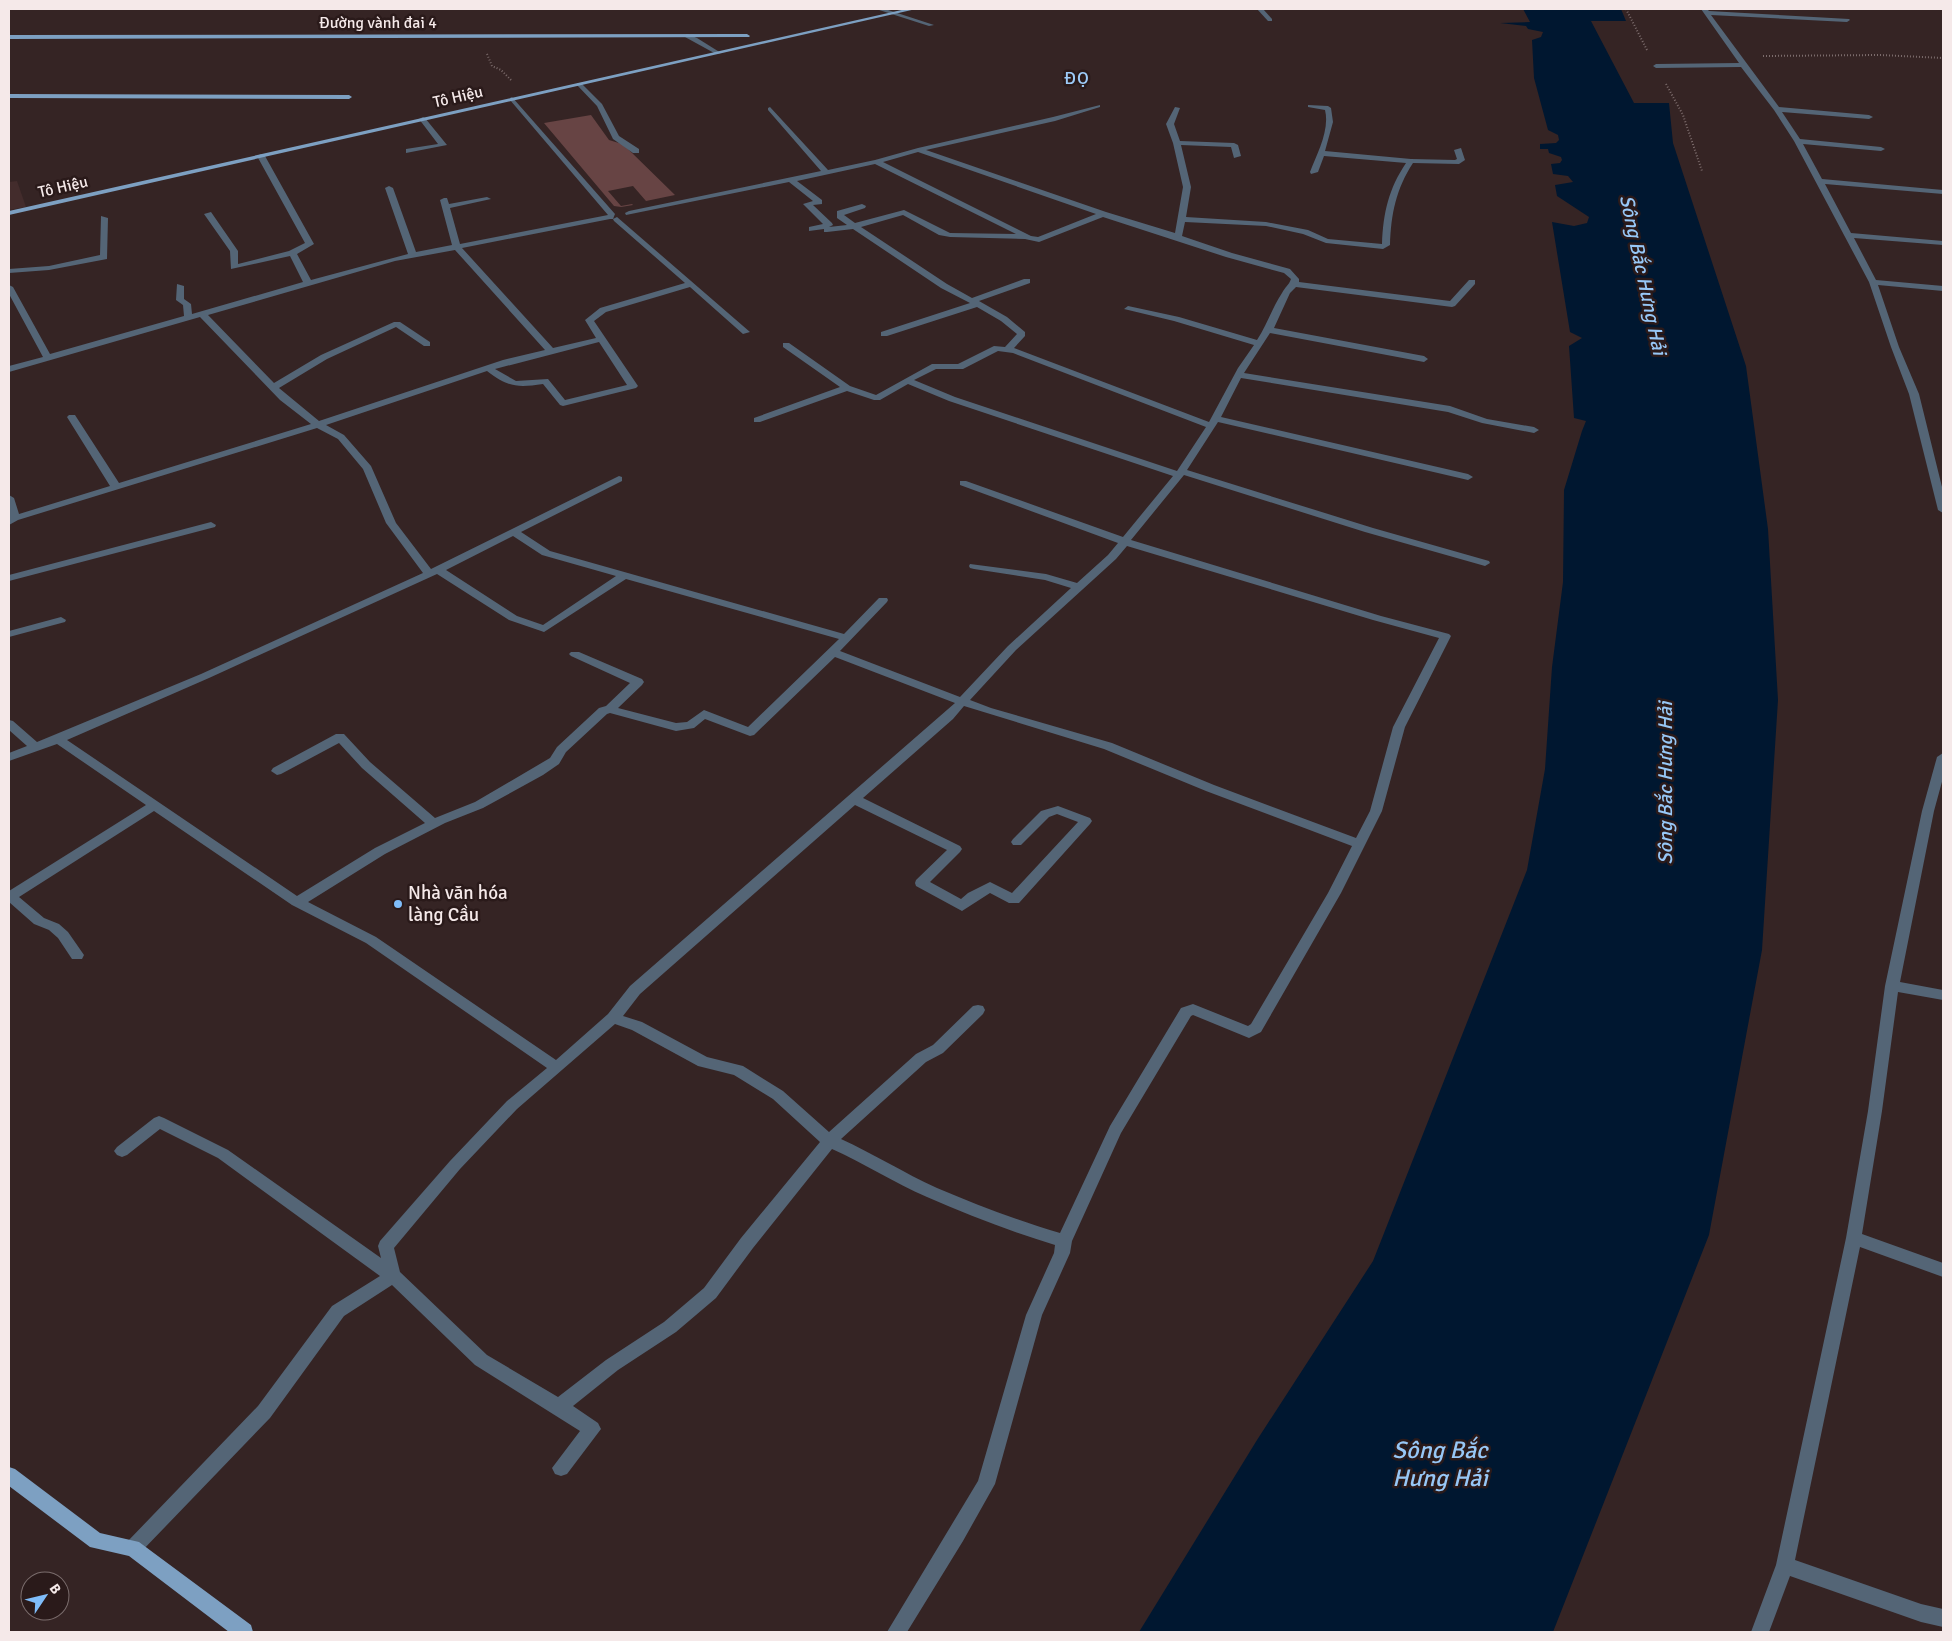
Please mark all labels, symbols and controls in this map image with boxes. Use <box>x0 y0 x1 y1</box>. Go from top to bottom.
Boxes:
street label: Đường vành đai 4 <box>319 13 437 33</box>
district label: ĐỌ <box>1064 67 1090 89</box>
street label: Tô Hiệu <box>431 82 485 112</box>
street label: Tô Hiệu <box>36 172 90 202</box>
water label: Sông Bắc Hưng Hải <box>1614 193 1673 359</box>
water label: Sông Bắc Hưng Hải <box>1653 700 1678 865</box>
place label: Nhà văn hóa làng Cầu <box>408 881 508 927</box>
marker: Nhà văn hóa làng Cầu <box>392 898 404 910</box>
water label: Sông Bắc Hưng Hải <box>1392 1435 1490 1493</box>
north arrow <box>20 1571 70 1621</box>
text: B <box>46 1580 65 1598</box>

